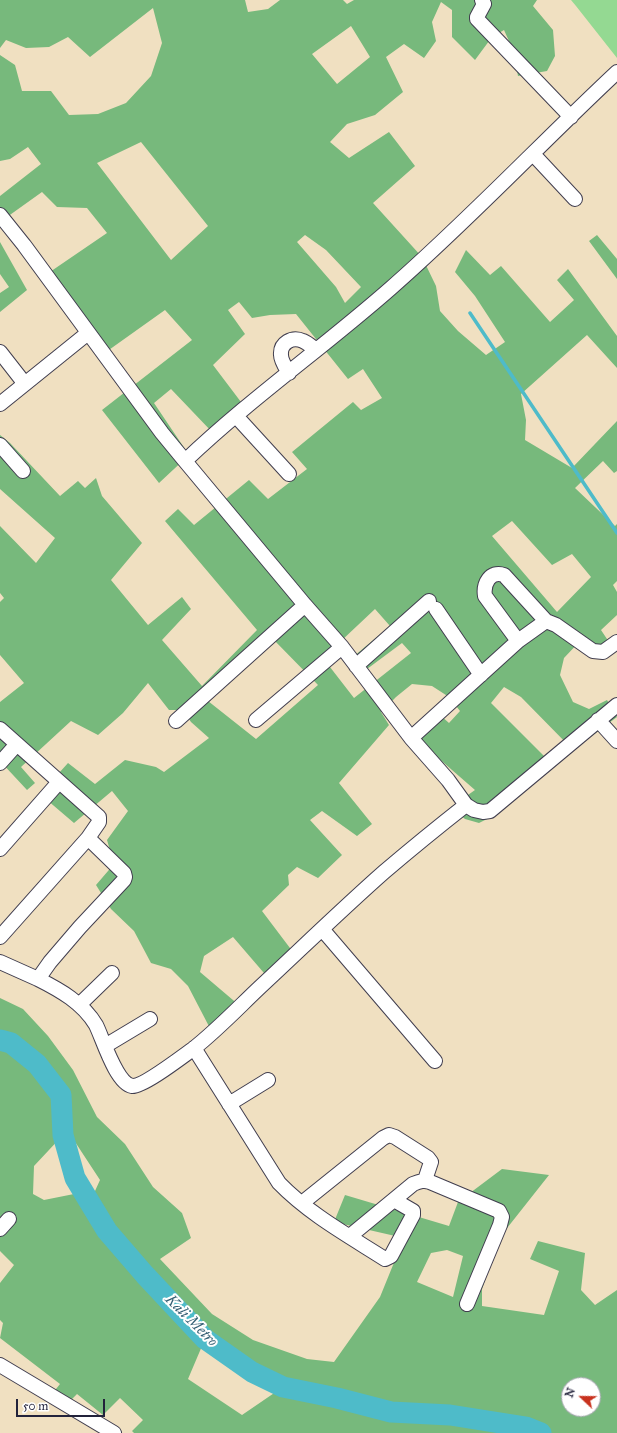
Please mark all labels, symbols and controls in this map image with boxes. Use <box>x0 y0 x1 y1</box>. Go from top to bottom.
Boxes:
water label: Kali Metro <box>161 1291 221 1351</box>
north arrow <box>561 1377 601 1417</box>
text: N <box>563 1386 578 1399</box>
scale bar <box>18 1391 107 1417</box>
text: 50 m <box>23 1399 48 1413</box>

